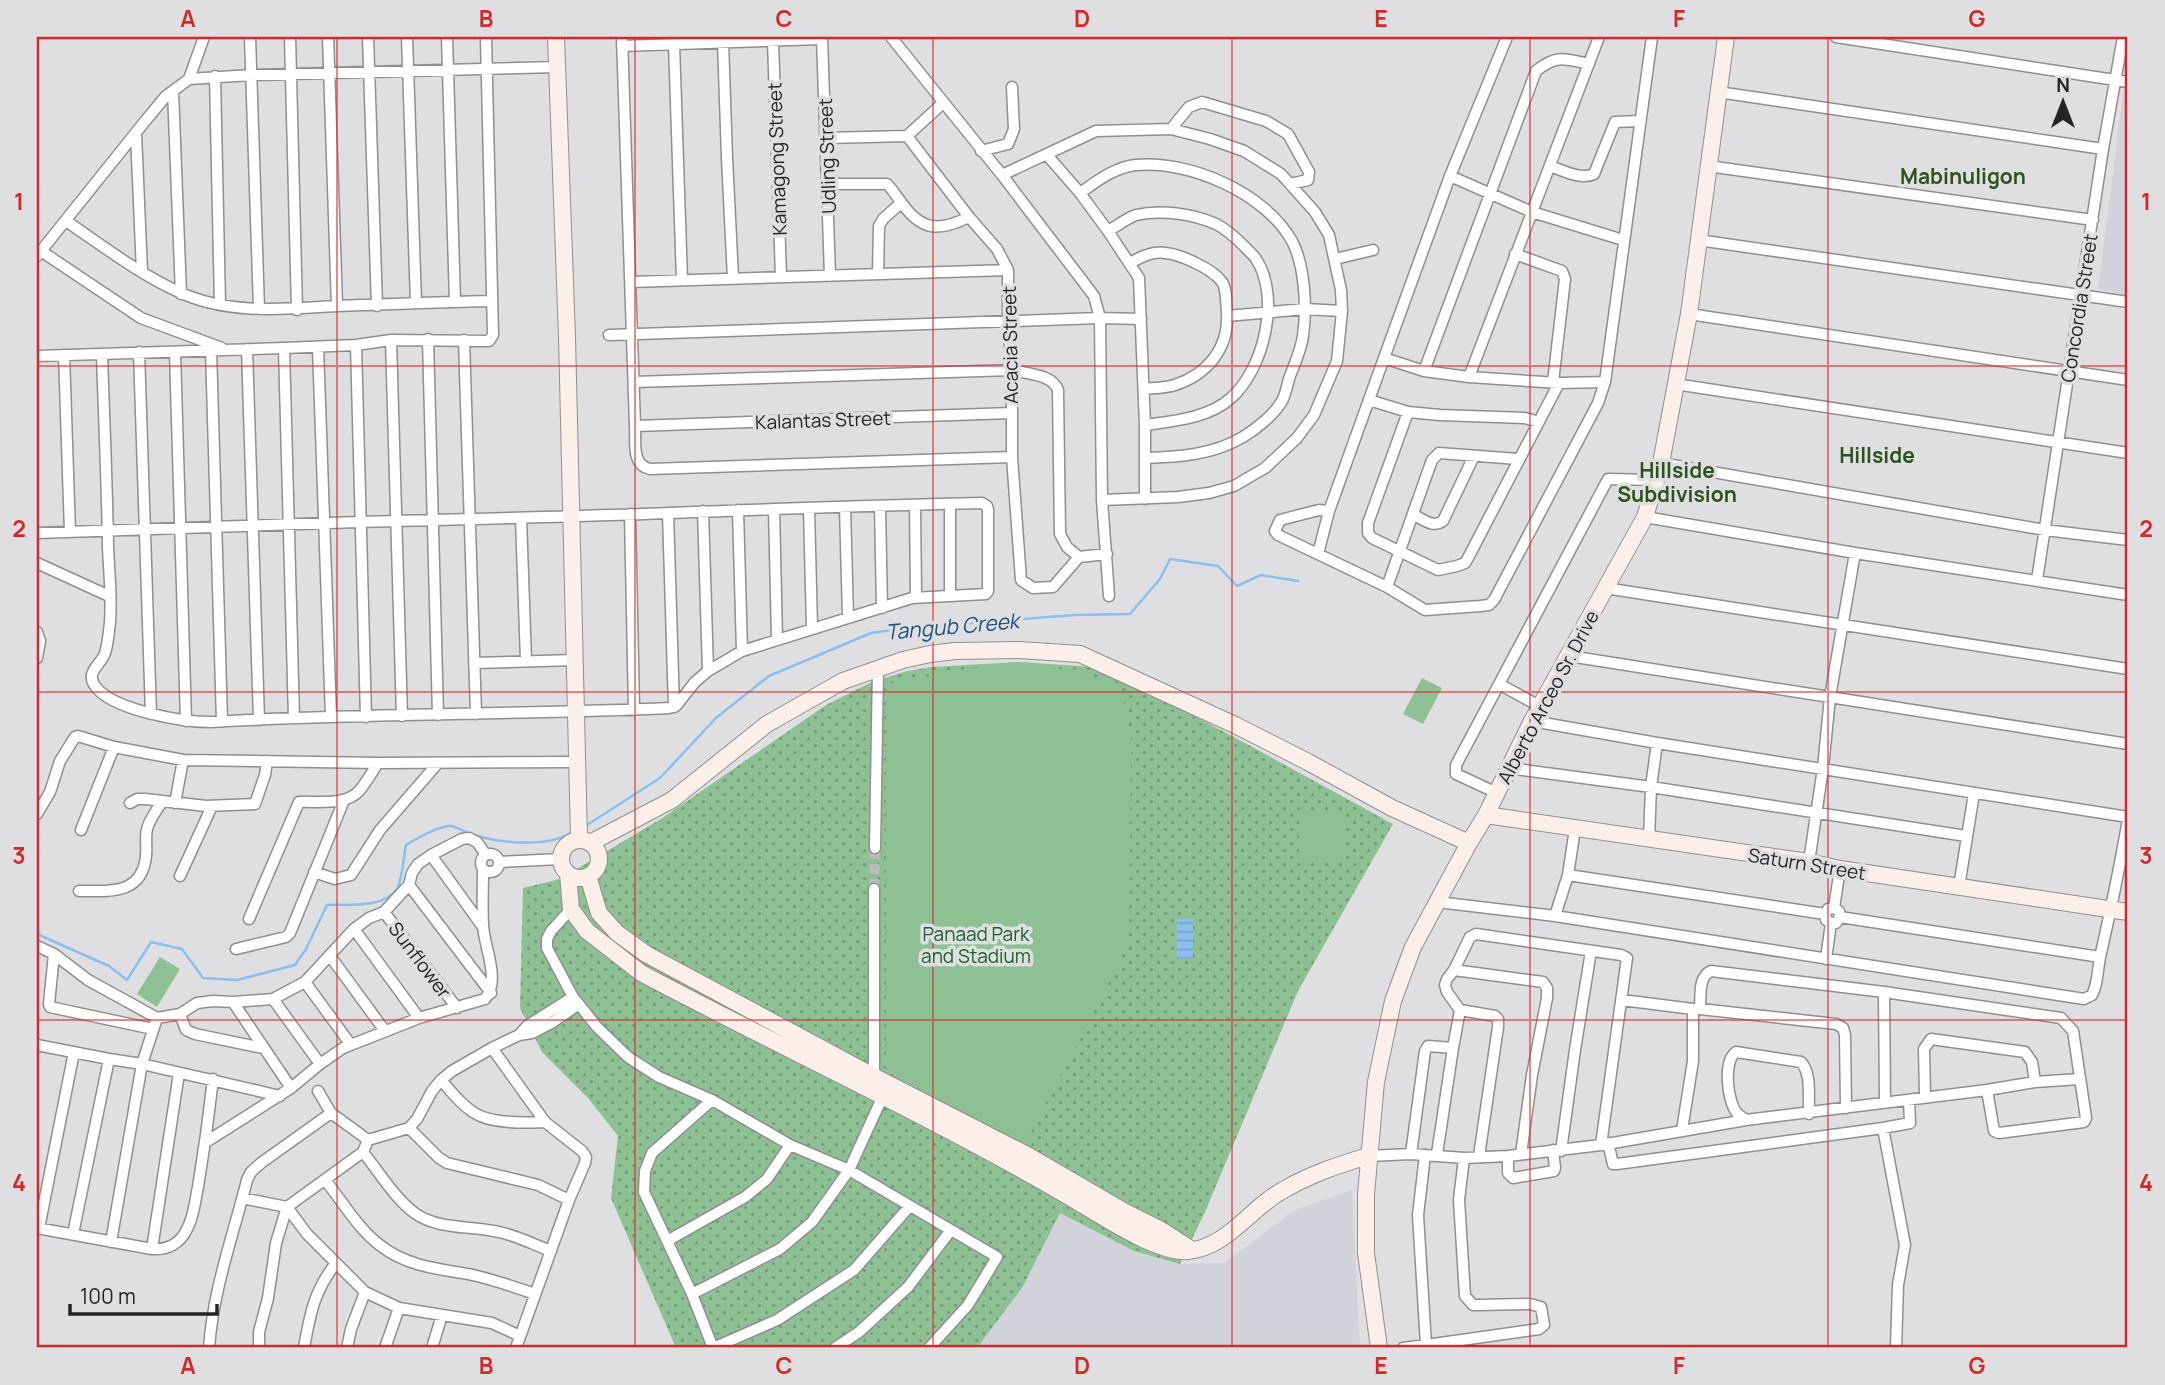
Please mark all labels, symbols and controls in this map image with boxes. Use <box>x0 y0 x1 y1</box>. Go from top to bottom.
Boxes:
text: A <box>180 2 196 34</box>
text: B <box>479 2 493 34</box>
text: C <box>776 2 793 34</box>
text: D <box>1074 2 1090 34</box>
text: E <box>1374 2 1388 34</box>
text: F <box>1673 2 1685 34</box>
text: G <box>1969 2 1986 34</box>
north arrow <box>2028 66 2098 136</box>
text: N <box>2056 72 2070 98</box>
street label: Kamagong Street <box>761 82 793 236</box>
street label: Udling Street <box>812 98 842 214</box>
district label: Mabinuligon <box>1900 162 2026 190</box>
text: 1 <box>14 185 24 217</box>
text: 1 <box>2141 185 2151 217</box>
street label: Concordia Street <box>2054 232 2104 384</box>
street label: Acacia Street <box>996 286 1024 404</box>
street label: Kalantas Street <box>755 405 891 435</box>
district label: Hillside <box>1839 441 1915 469</box>
district label: Hillside Subdivision <box>1617 456 1737 508</box>
text: 2 <box>12 512 26 544</box>
text: 2 <box>2139 512 2153 544</box>
water label: Tangub Creek <box>884 606 1023 646</box>
street label: Alberto Arceo Sr. Drive <box>1491 606 1605 788</box>
text: 3 <box>12 839 26 871</box>
text: 3 <box>2139 839 2153 871</box>
street label: Saturn Street <box>1746 842 1868 886</box>
street label: Sunflower <box>383 917 457 1004</box>
park label: Panaad Park and Stadium <box>921 921 1031 969</box>
text: 4 <box>12 1166 26 1198</box>
text: 4 <box>2139 1166 2153 1198</box>
scale bar <box>70 1273 217 1317</box>
text: 100 m <box>80 1282 136 1310</box>
text: A <box>180 1349 196 1381</box>
text: B <box>479 1349 493 1381</box>
text: C <box>776 1349 793 1381</box>
text: D <box>1074 1349 1090 1381</box>
text: E <box>1374 1349 1388 1381</box>
text: F <box>1673 1349 1685 1381</box>
text: G <box>1969 1349 1986 1381</box>

